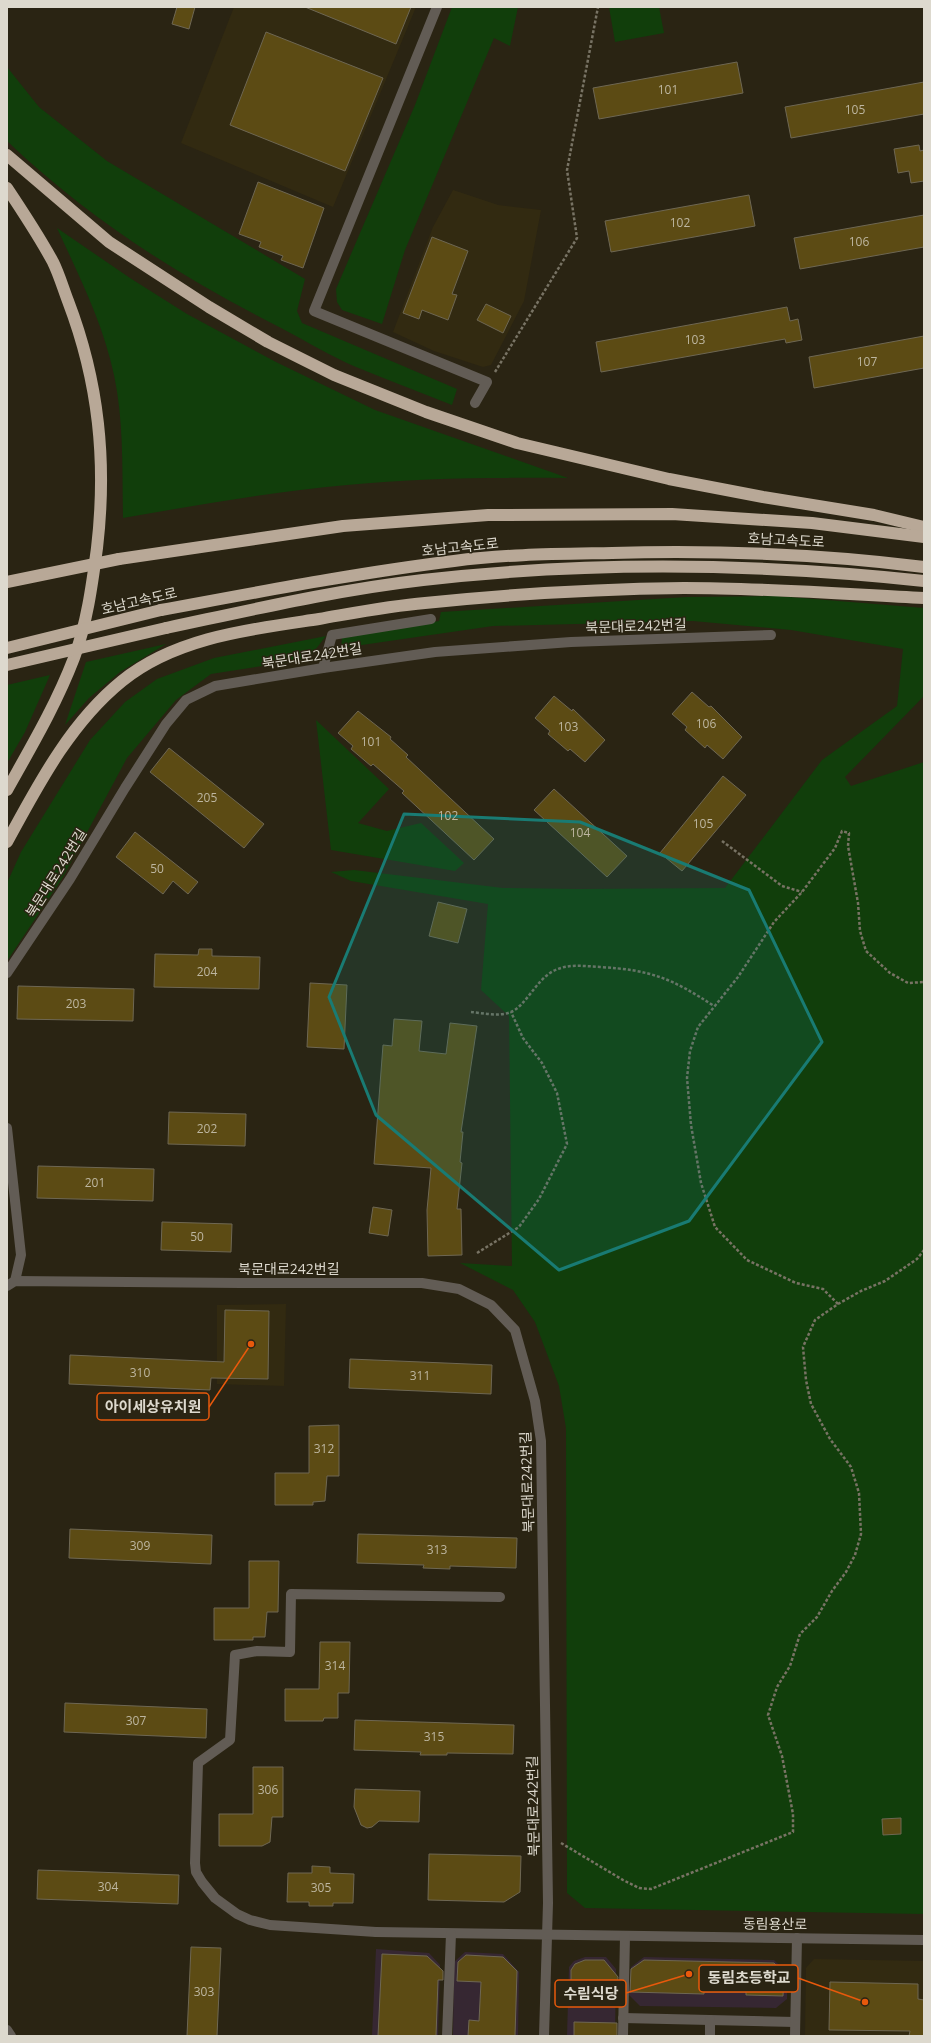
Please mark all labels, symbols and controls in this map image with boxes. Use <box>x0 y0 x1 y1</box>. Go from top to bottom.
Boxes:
house number: 101 <box>658 81 678 98</box>
house number: 105 <box>845 101 865 118</box>
house number: 102 <box>670 214 690 231</box>
house number: 106 <box>849 233 869 250</box>
house number: 103 <box>685 331 705 348</box>
house number: 107 <box>857 353 877 370</box>
street label: 호남고속도로 <box>747 528 825 551</box>
street label: 호남고속도로 <box>421 533 499 560</box>
street label: 호남고속도로 <box>99 583 179 618</box>
street label: 북문대로242번길 <box>585 614 687 637</box>
street label: 북문대로242번길 <box>260 638 363 673</box>
house number: 106 <box>696 715 716 732</box>
house number: 103 <box>558 718 578 735</box>
house number: 101 <box>361 733 381 750</box>
house number: 205 <box>197 789 217 806</box>
house number: 102 <box>438 807 458 824</box>
house number: 105 <box>693 815 713 832</box>
house number: 104 <box>570 824 590 841</box>
street label: 북문대로242번길 <box>21 825 90 921</box>
house number: 50 <box>150 860 164 877</box>
house number: 204 <box>197 963 217 980</box>
house number: 203 <box>66 995 86 1012</box>
house number: 202 <box>197 1120 217 1137</box>
house number: 201 <box>85 1174 105 1191</box>
house number: 50 <box>190 1228 204 1245</box>
street label: 북문대로242번길 <box>238 1259 340 1278</box>
house number: 310 <box>130 1364 150 1381</box>
house number: 311 <box>410 1367 430 1384</box>
callout: 아이세상유치원 <box>97 1393 209 1420</box>
text: 아이세상유치원 <box>105 1396 201 1416</box>
street label: 북문대로242번길 <box>515 1431 538 1533</box>
house number: 312 <box>314 1440 334 1457</box>
house number: 309 <box>130 1537 150 1554</box>
house number: 313 <box>427 1541 447 1558</box>
house number: 314 <box>325 1657 345 1674</box>
house number: 307 <box>126 1712 146 1729</box>
house number: 315 <box>424 1728 444 1745</box>
street label: 북문대로242번길 <box>522 1755 543 1857</box>
house number: 306 <box>258 1781 278 1798</box>
house number: 304 <box>98 1878 118 1895</box>
house number: 305 <box>311 1879 331 1896</box>
street label: 동림용산로 <box>743 1913 807 1934</box>
callout: 동림초등학교 <box>699 1965 798 1992</box>
text: 동림초등학교 <box>708 1967 791 1987</box>
callout: 수림식당 <box>555 1980 626 2007</box>
house number: 303 <box>194 1983 214 2000</box>
text: 수림식당 <box>563 1983 619 2003</box>

